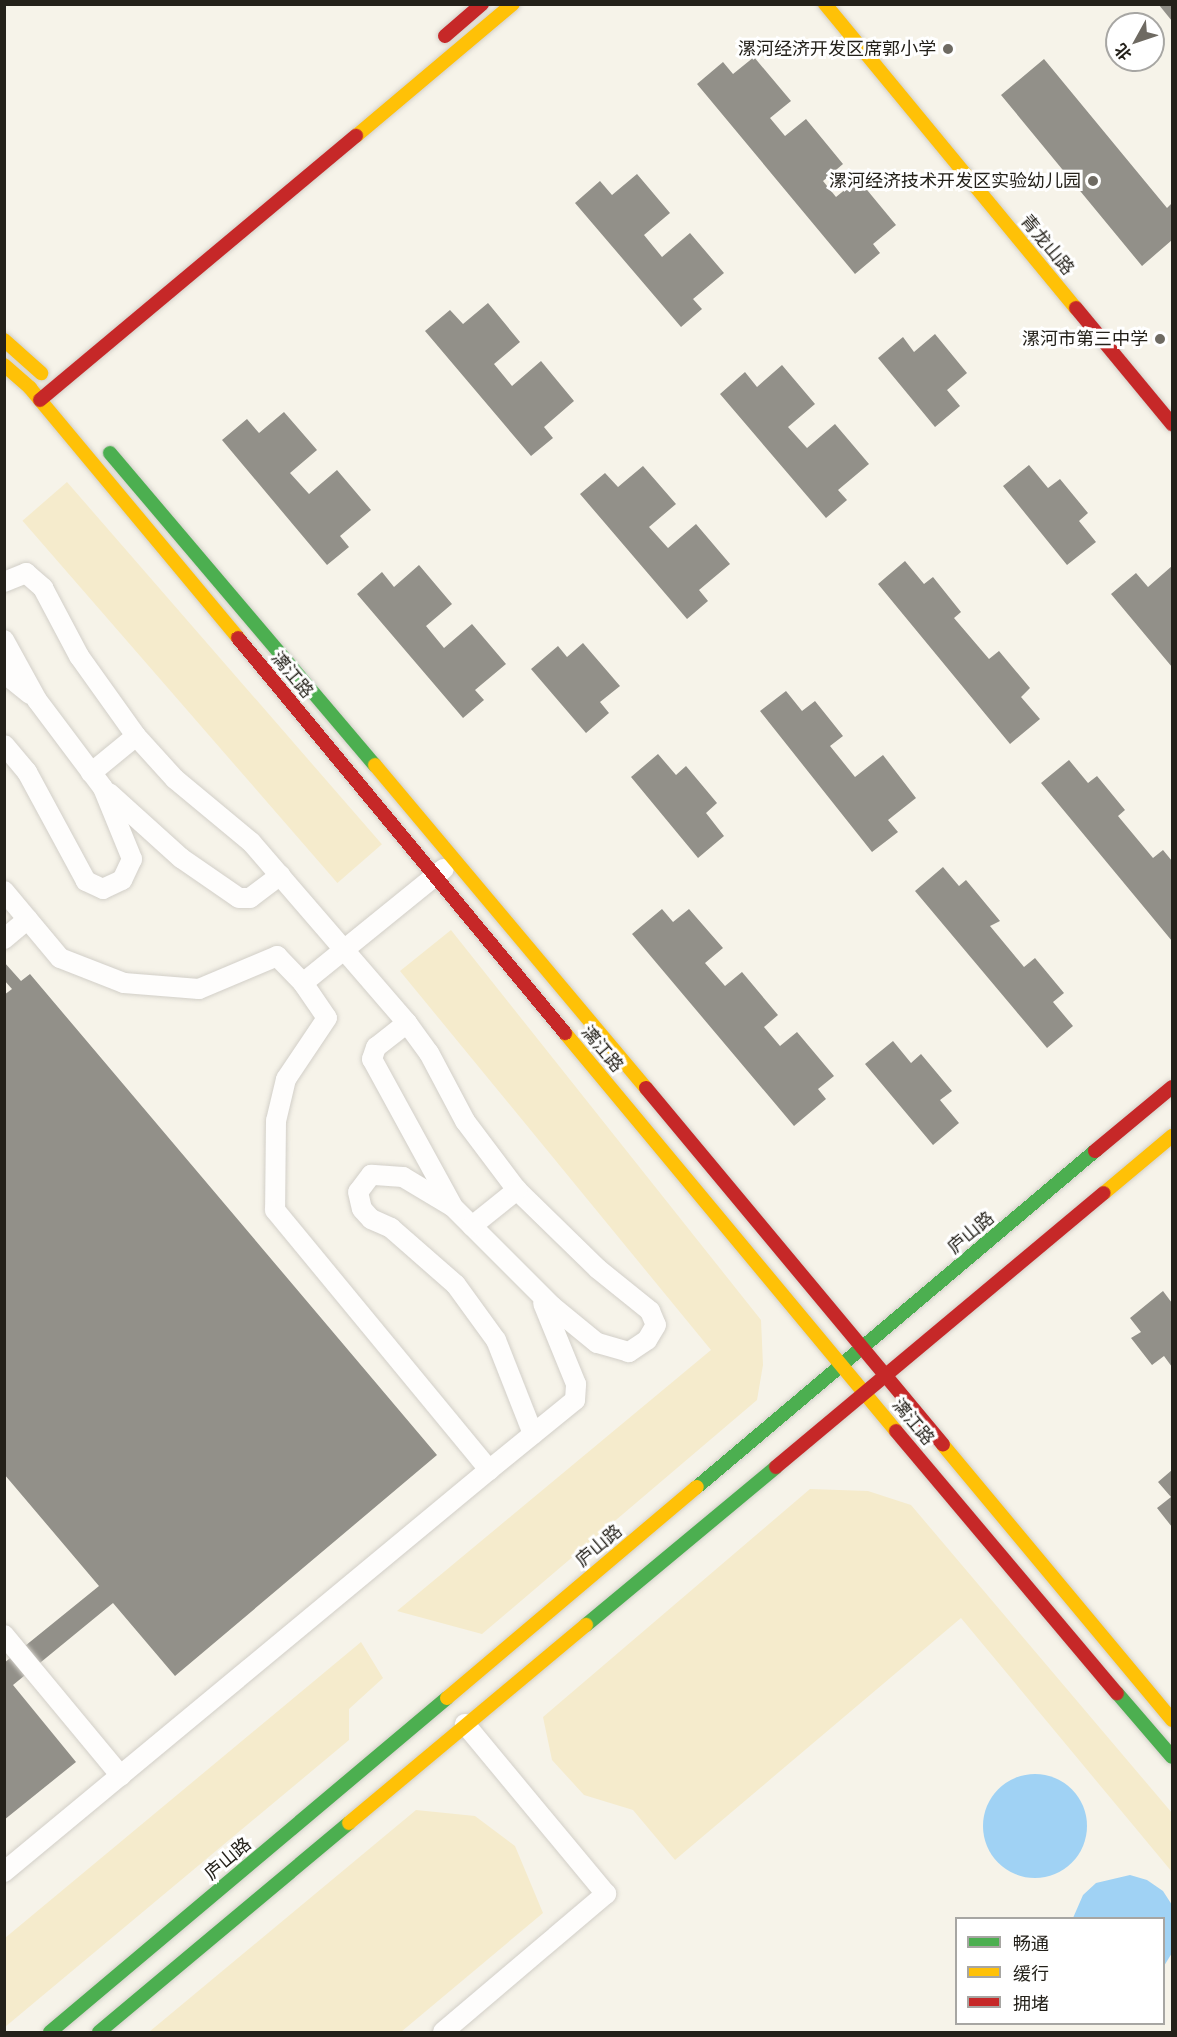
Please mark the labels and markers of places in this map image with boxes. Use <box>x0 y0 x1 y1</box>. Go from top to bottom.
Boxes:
place label: 漯河经济开发区席郭小学 <box>738 38 936 60</box>
marker: 漯河经济开发区席郭小学 <box>941 42 955 56</box>
place label: 漯河经济技术开发区实验幼儿园 <box>829 170 1081 192</box>
marker: 漯河经济技术开发区实验幼儿园 <box>1086 174 1100 188</box>
place label: 漯河市第三中学 <box>1022 328 1148 350</box>
marker: 漯河市第三中学 <box>1153 332 1167 346</box>

